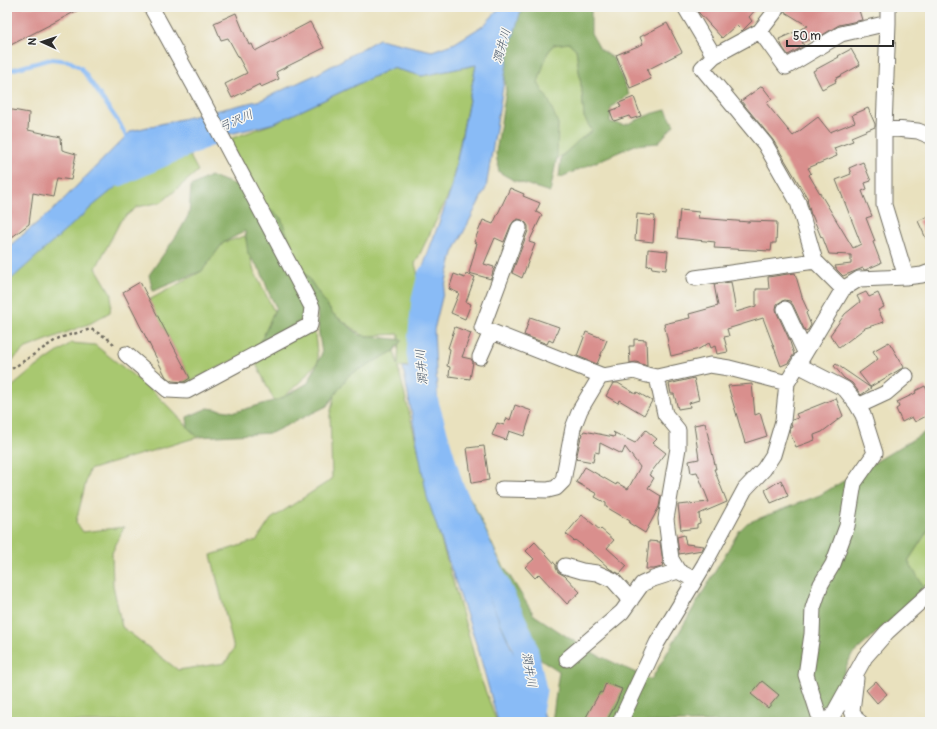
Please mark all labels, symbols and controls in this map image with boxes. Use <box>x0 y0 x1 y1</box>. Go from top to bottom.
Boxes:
north arrow <box>22 22 62 62</box>
scale bar <box>787 22 893 48</box>
water label: 潤井川 <box>490 27 514 65</box>
text: 50 m <box>793 29 821 44</box>
text: N <box>26 37 39 46</box>
water label: 弓沢川 <box>216 107 256 135</box>
water label: 潤井川 <box>413 348 431 386</box>
water label: 潤井川 <box>518 651 540 689</box>

